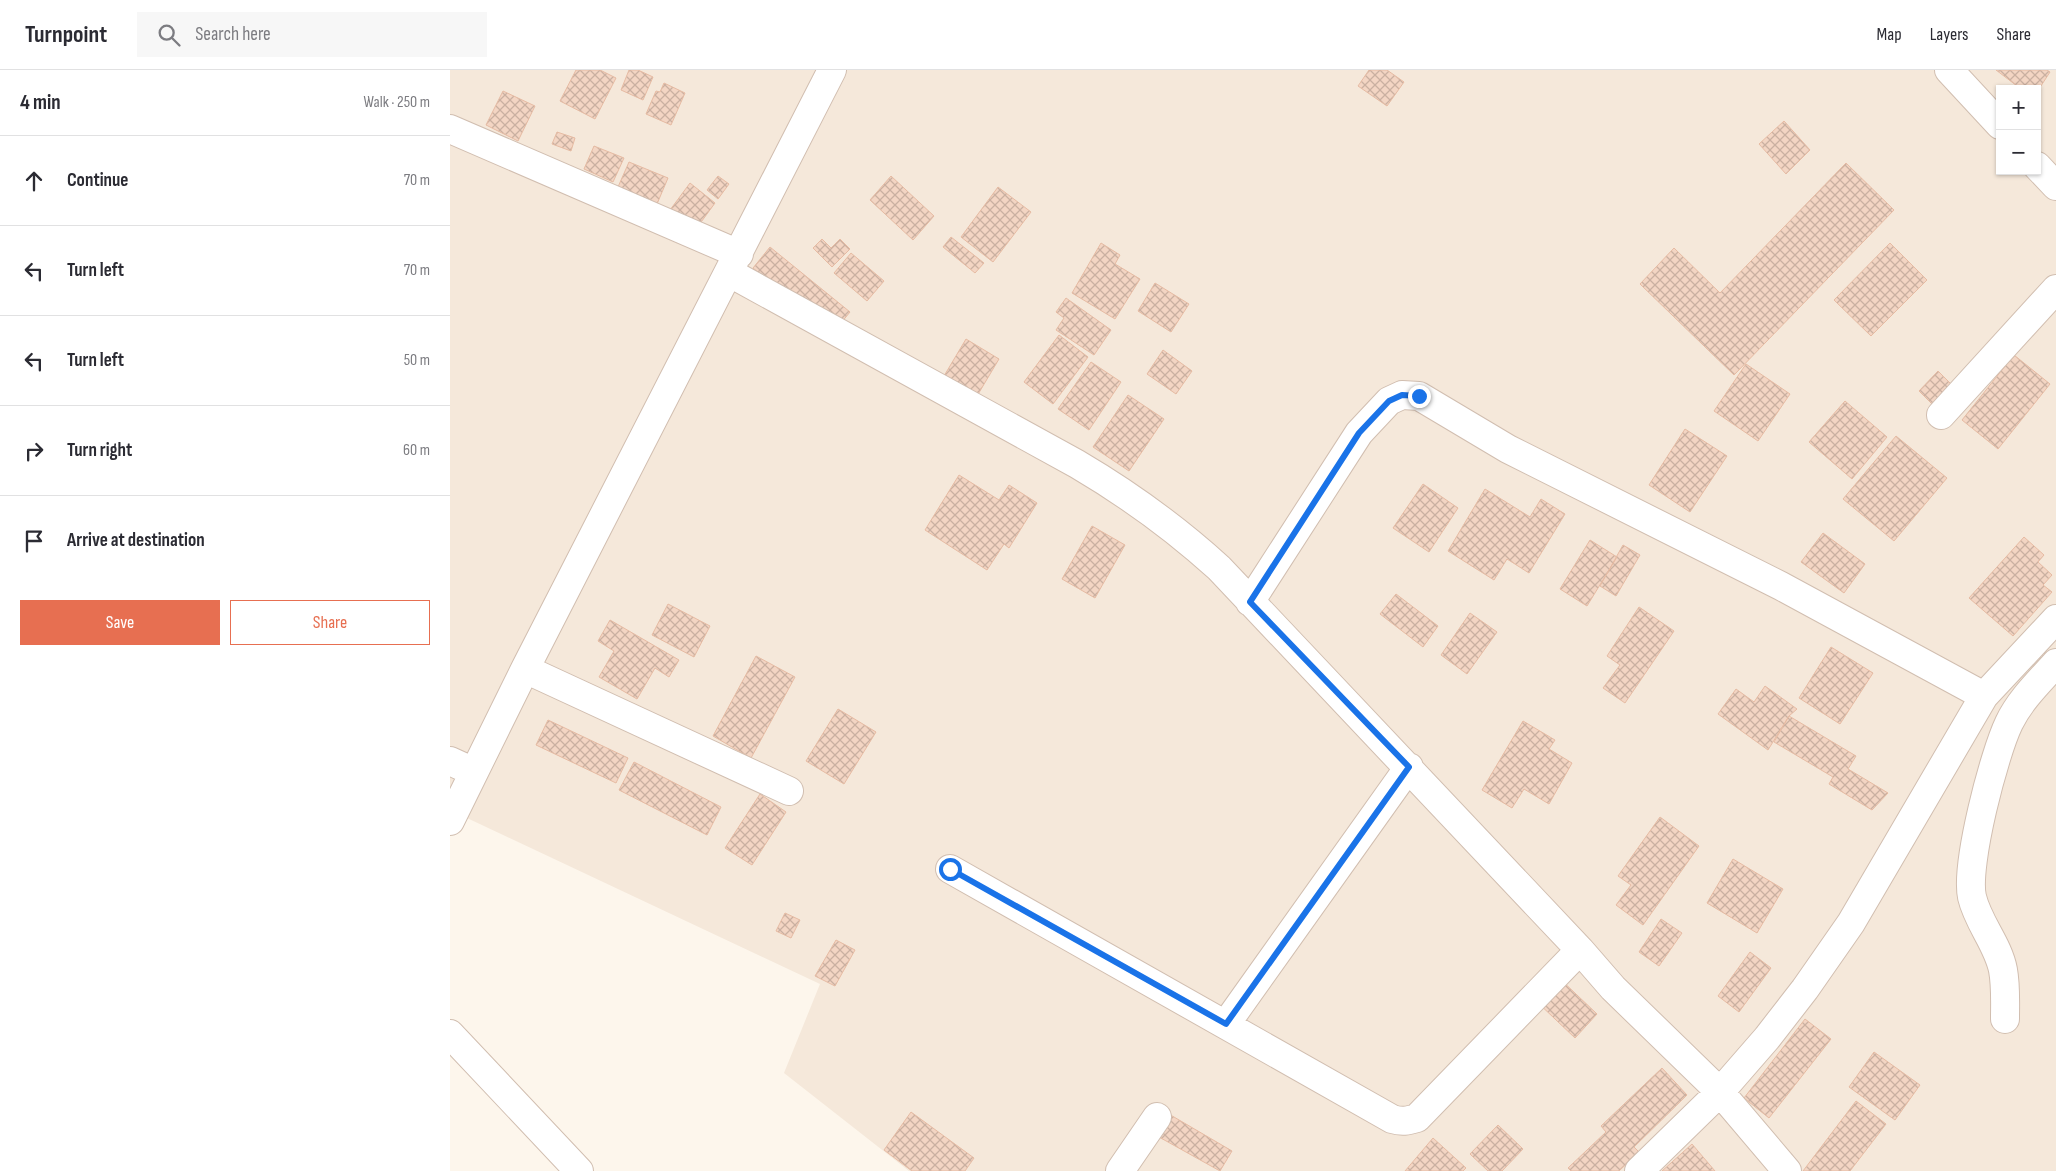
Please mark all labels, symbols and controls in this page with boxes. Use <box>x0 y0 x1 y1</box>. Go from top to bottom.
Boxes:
search box <box>137 12 487 57</box>
text: Turnpoint <box>25 20 107 49</box>
icon: search <box>155 21 183 49</box>
text: Search here <box>195 23 271 46</box>
text: Map <box>1877 24 1902 45</box>
text: Layers <box>1930 24 1969 45</box>
text: Share <box>1997 24 2031 45</box>
map controls <box>1996 85 2041 175</box>
button: + <box>1996 85 2041 130</box>
text: 4 min <box>20 90 61 115</box>
text: Walk · 250 m <box>364 93 430 112</box>
button: − <box>1996 130 2041 175</box>
icon: ahead <box>20 167 48 195</box>
text: Continue <box>67 169 128 192</box>
text: 70 m <box>404 171 430 190</box>
icon: left <box>20 257 48 285</box>
text: Turn left <box>67 259 124 282</box>
text: 70 m <box>404 261 430 280</box>
icon: left <box>20 347 48 375</box>
text: Turn left <box>67 349 124 372</box>
text: 50 m <box>404 351 430 370</box>
route end <box>1408 385 1431 408</box>
icon: right <box>20 437 48 465</box>
text: Turn right <box>67 439 132 462</box>
text: 60 m <box>403 441 430 460</box>
icon: arrive <box>20 527 48 555</box>
text: Arrive at destination <box>67 529 205 552</box>
button: Save <box>20 600 220 645</box>
button: Share <box>230 600 430 645</box>
route start <box>939 858 962 881</box>

